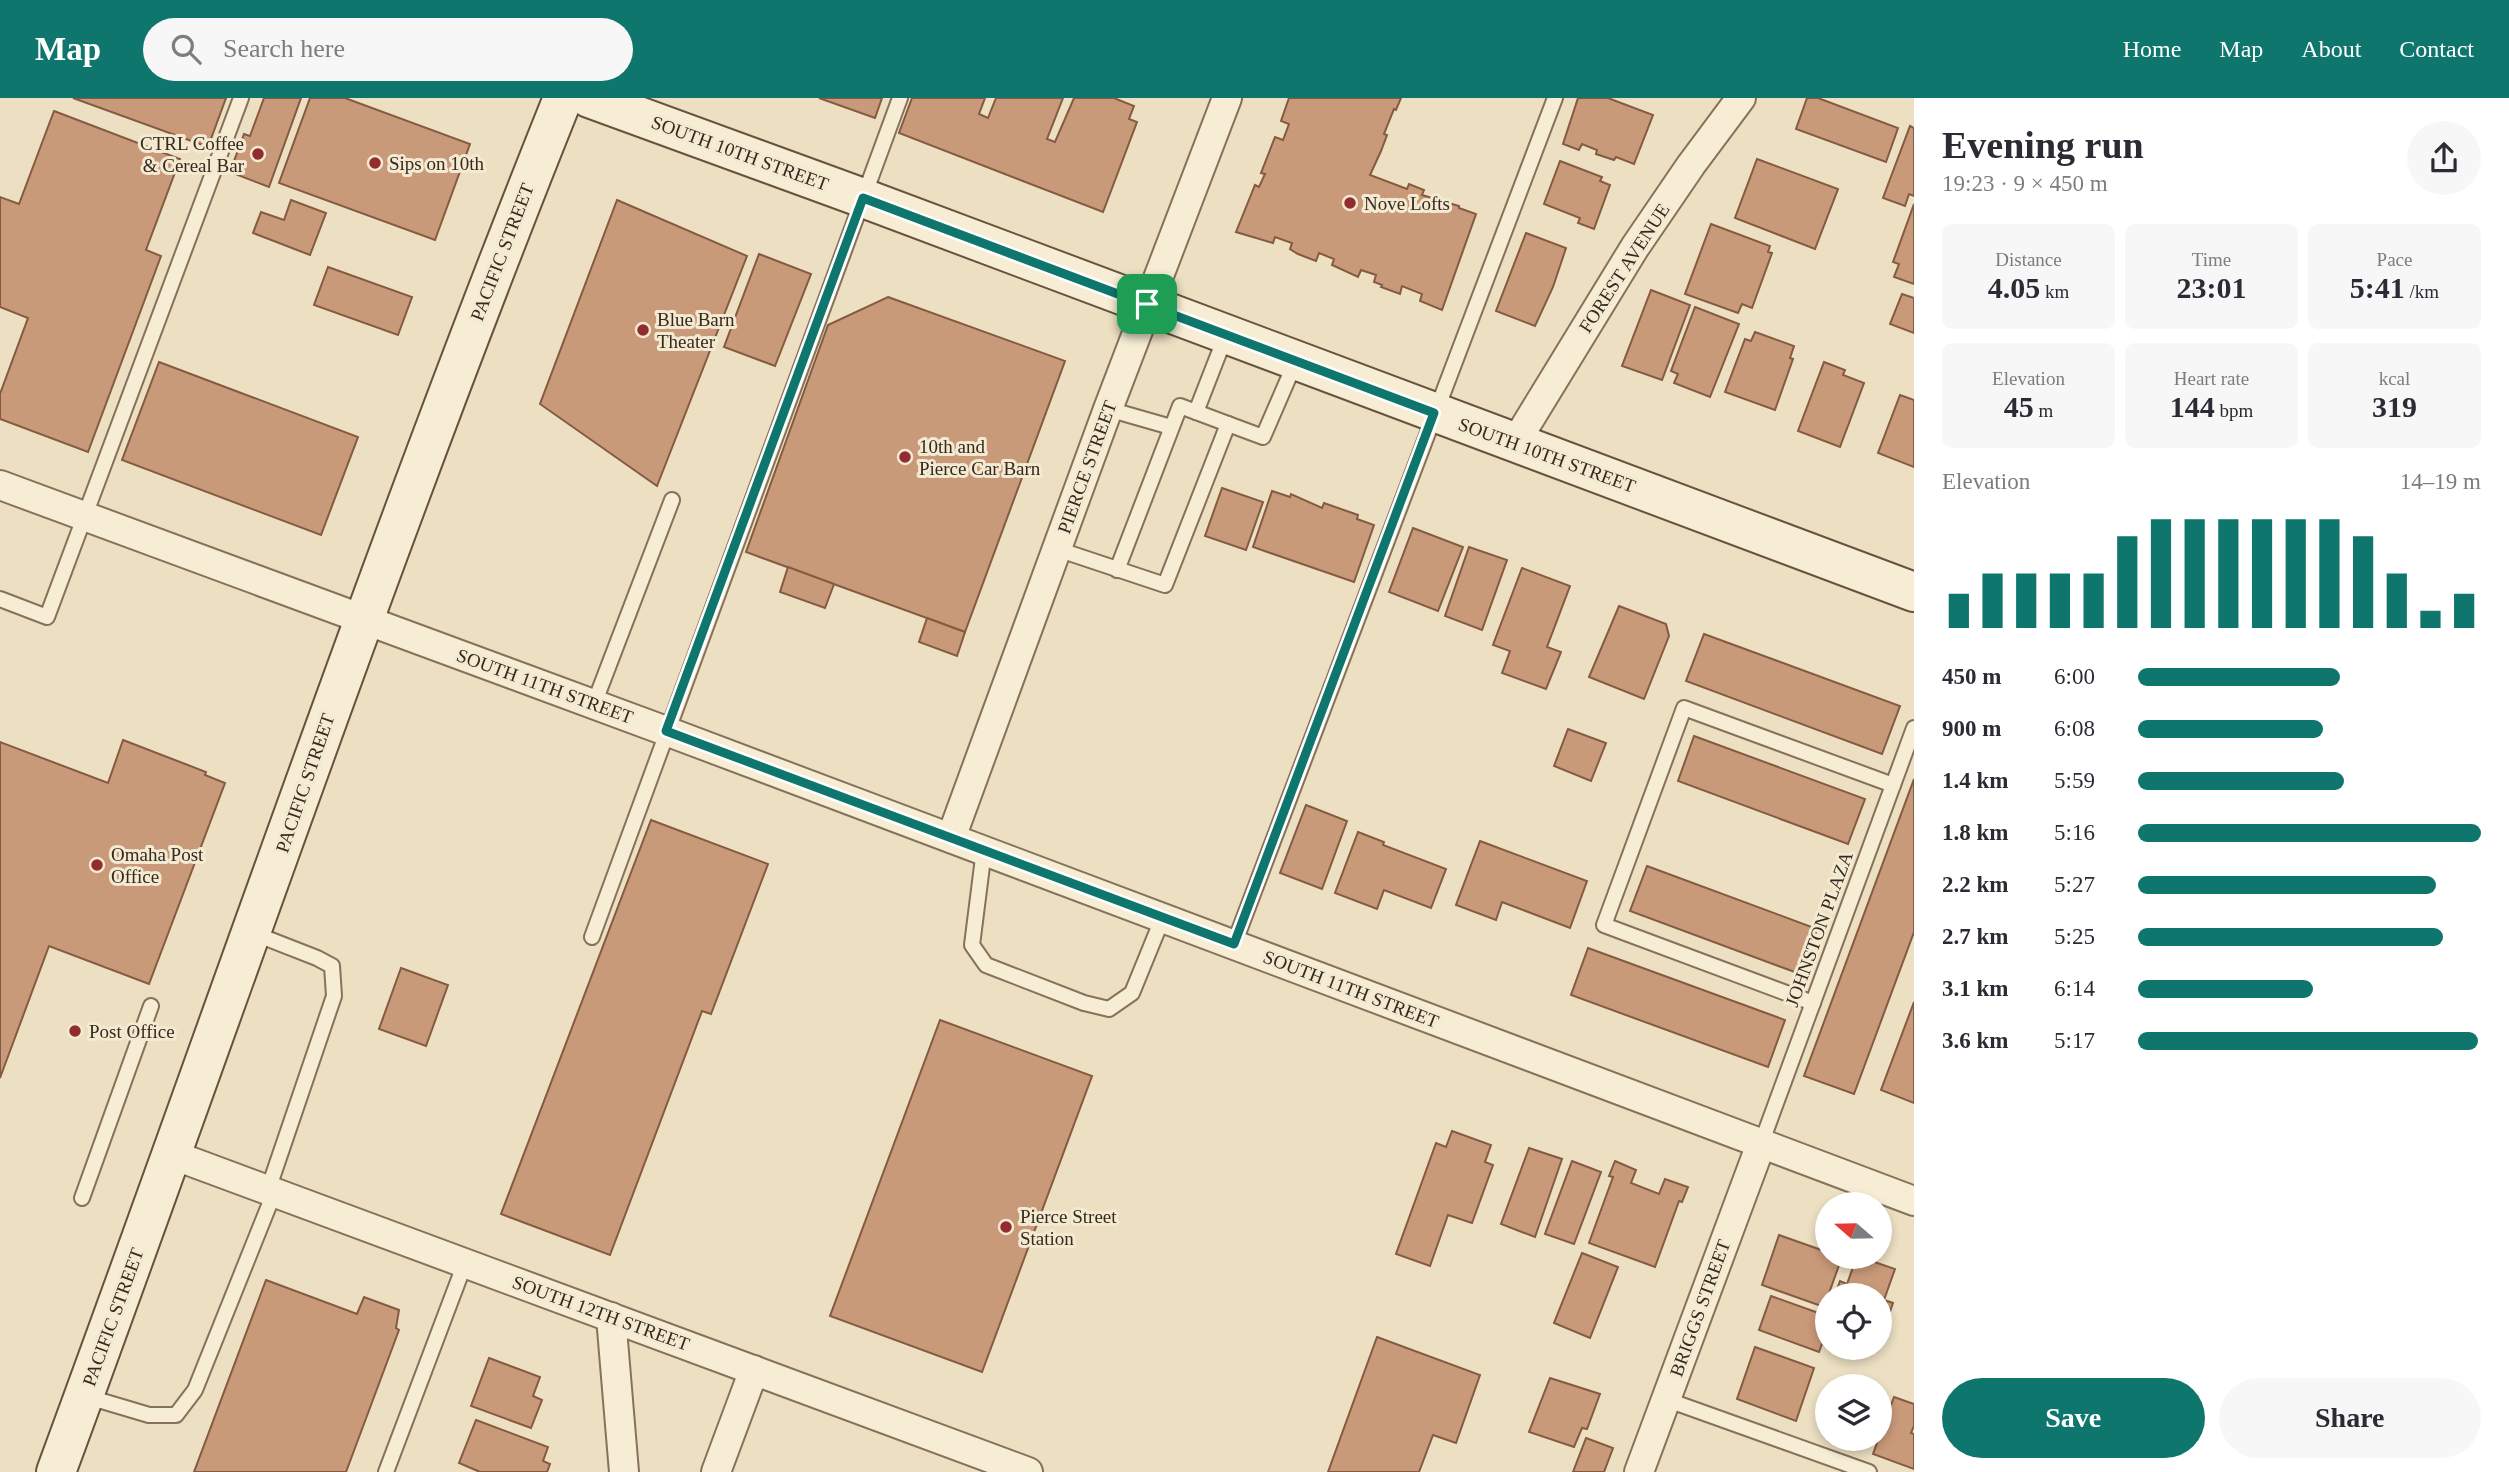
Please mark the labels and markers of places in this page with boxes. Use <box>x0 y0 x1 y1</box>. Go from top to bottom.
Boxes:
place label: CTRL Coffee & Cereal Bar <box>140 133 245 176</box>
marker: CTRL Coffee & Cereal Bar <box>250 146 266 162</box>
place label: Sips on 10th <box>389 153 485 174</box>
marker: Sips on 10th <box>367 155 383 171</box>
place label: Nove Lofts <box>1364 193 1450 214</box>
marker: Nove Lofts <box>1342 195 1358 211</box>
pin <box>1117 274 1177 334</box>
place label: Blue Barn Theater <box>657 309 735 352</box>
marker: Blue Barn Theater <box>635 322 651 338</box>
place label: 10th and Pierce Car Barn <box>919 436 1041 479</box>
marker: 10th and Pierce Car Barn <box>897 449 913 465</box>
place label: Omaha Post Office <box>111 844 204 887</box>
marker: Omaha Post Office <box>89 857 105 873</box>
place label: Post Office <box>89 1021 175 1042</box>
marker: Post Office <box>67 1023 83 1039</box>
place label: Pierce Street Station <box>1020 1206 1117 1249</box>
marker: Pierce Street Station <box>998 1219 1014 1235</box>

